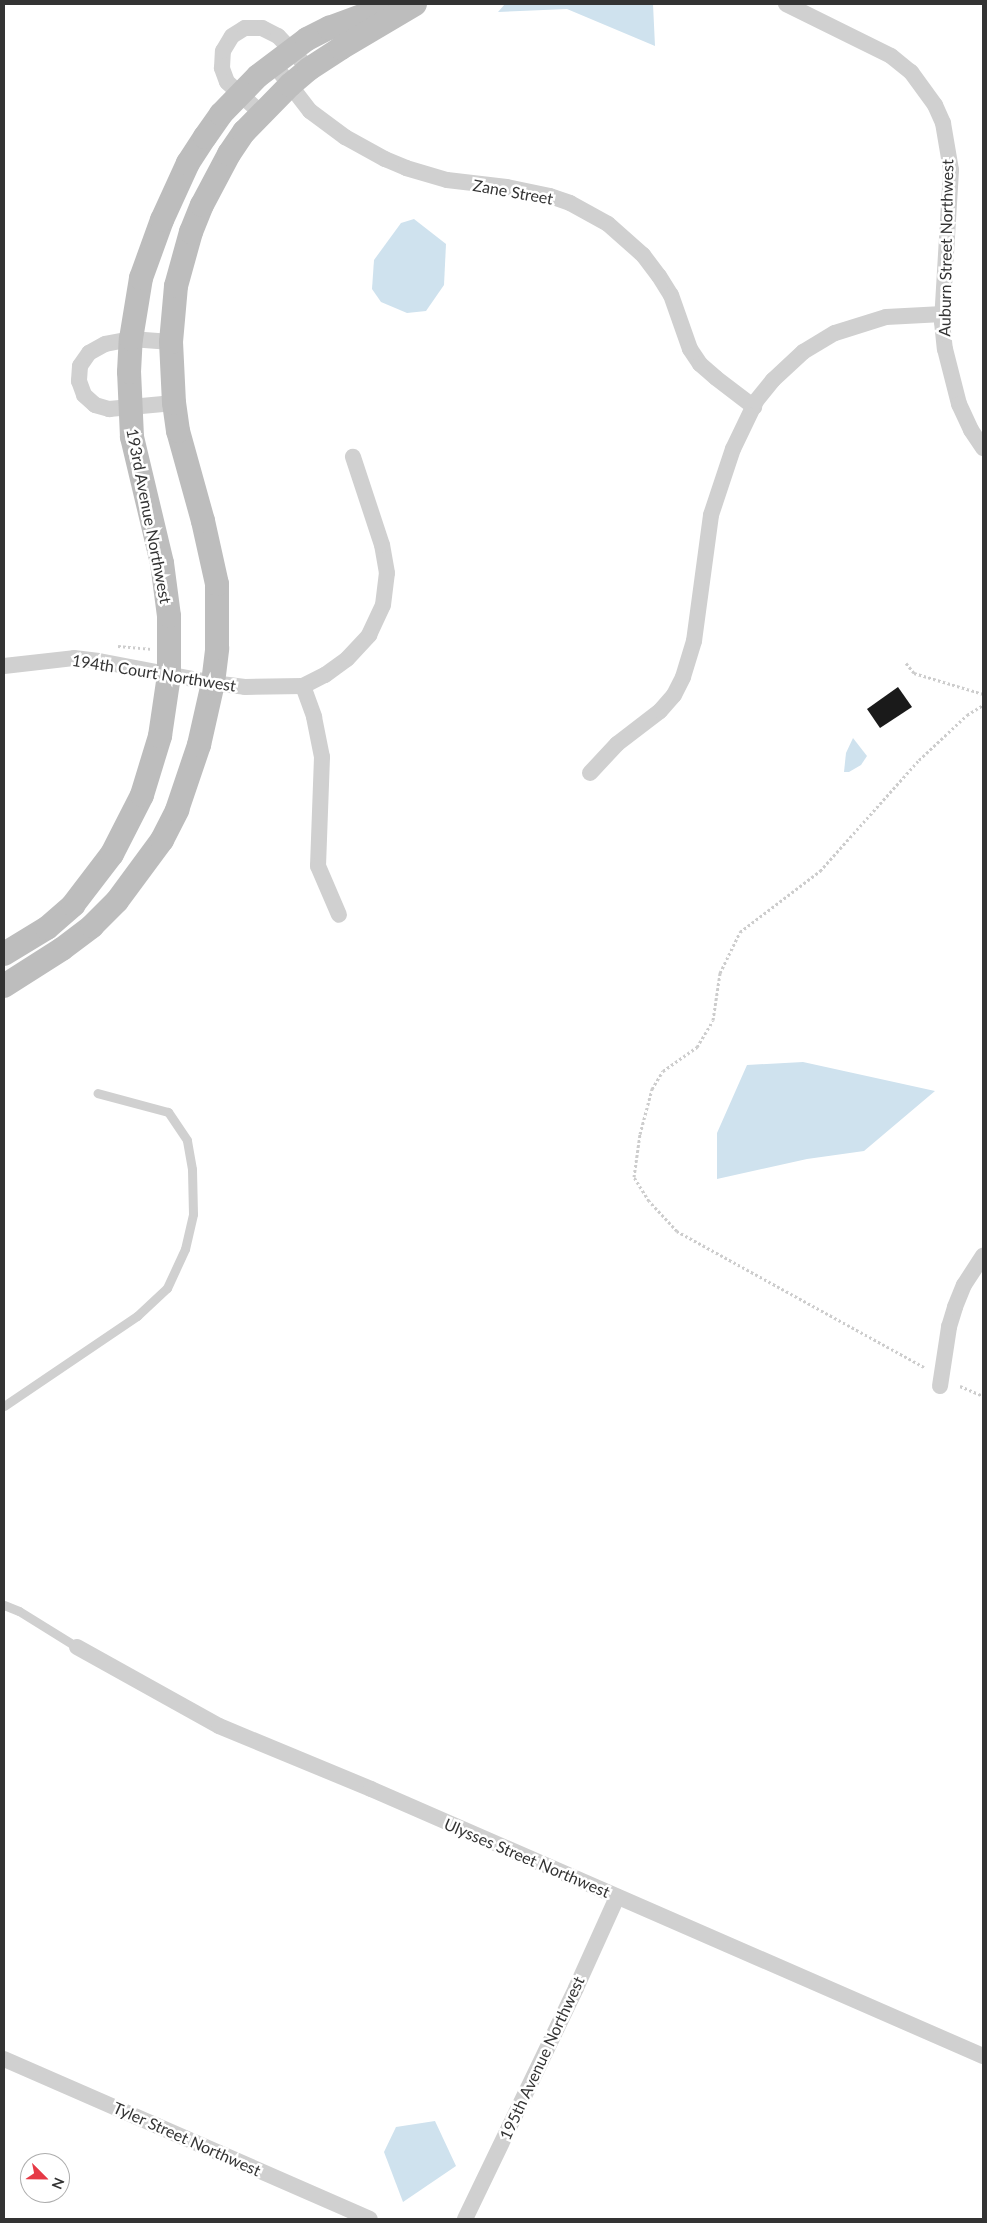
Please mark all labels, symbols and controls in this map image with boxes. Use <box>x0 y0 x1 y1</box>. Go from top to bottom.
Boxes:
street label: Auburn Street Northwest <box>935 159 957 337</box>
street label: Zane Street <box>471 176 555 208</box>
street label: 193rd Avenue Northwest <box>123 427 175 605</box>
street label: 194th Court Northwest <box>71 651 237 695</box>
street label: Ulysses Street Northwest <box>441 1814 613 1902</box>
street label: 195th Avenue Northwest <box>496 1973 588 2143</box>
street label: Tyler Street Northwest <box>110 2098 264 2180</box>
north arrow <box>20 2153 70 2203</box>
text: N <box>48 2175 68 2192</box>

